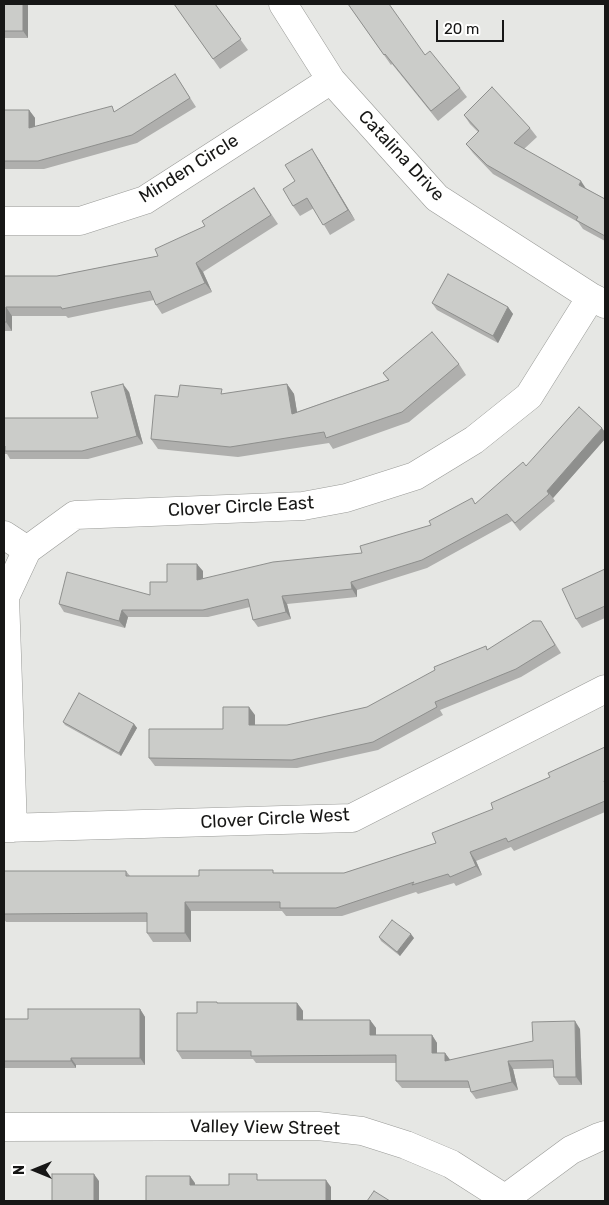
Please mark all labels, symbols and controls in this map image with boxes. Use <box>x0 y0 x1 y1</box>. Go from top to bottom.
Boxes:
scale bar <box>439 10 506 42</box>
text: 20 m <box>444 20 479 38</box>
street label: Catalina Drive <box>354 106 448 206</box>
street label: Minden Circle <box>135 130 243 208</box>
street label: Clover Circle East <box>167 492 315 522</box>
street label: Clover Circle West <box>200 804 350 834</box>
street label: Valley View Street <box>190 1116 340 1140</box>
north arrow <box>10 1145 60 1195</box>
text: N <box>11 1165 28 1175</box>

